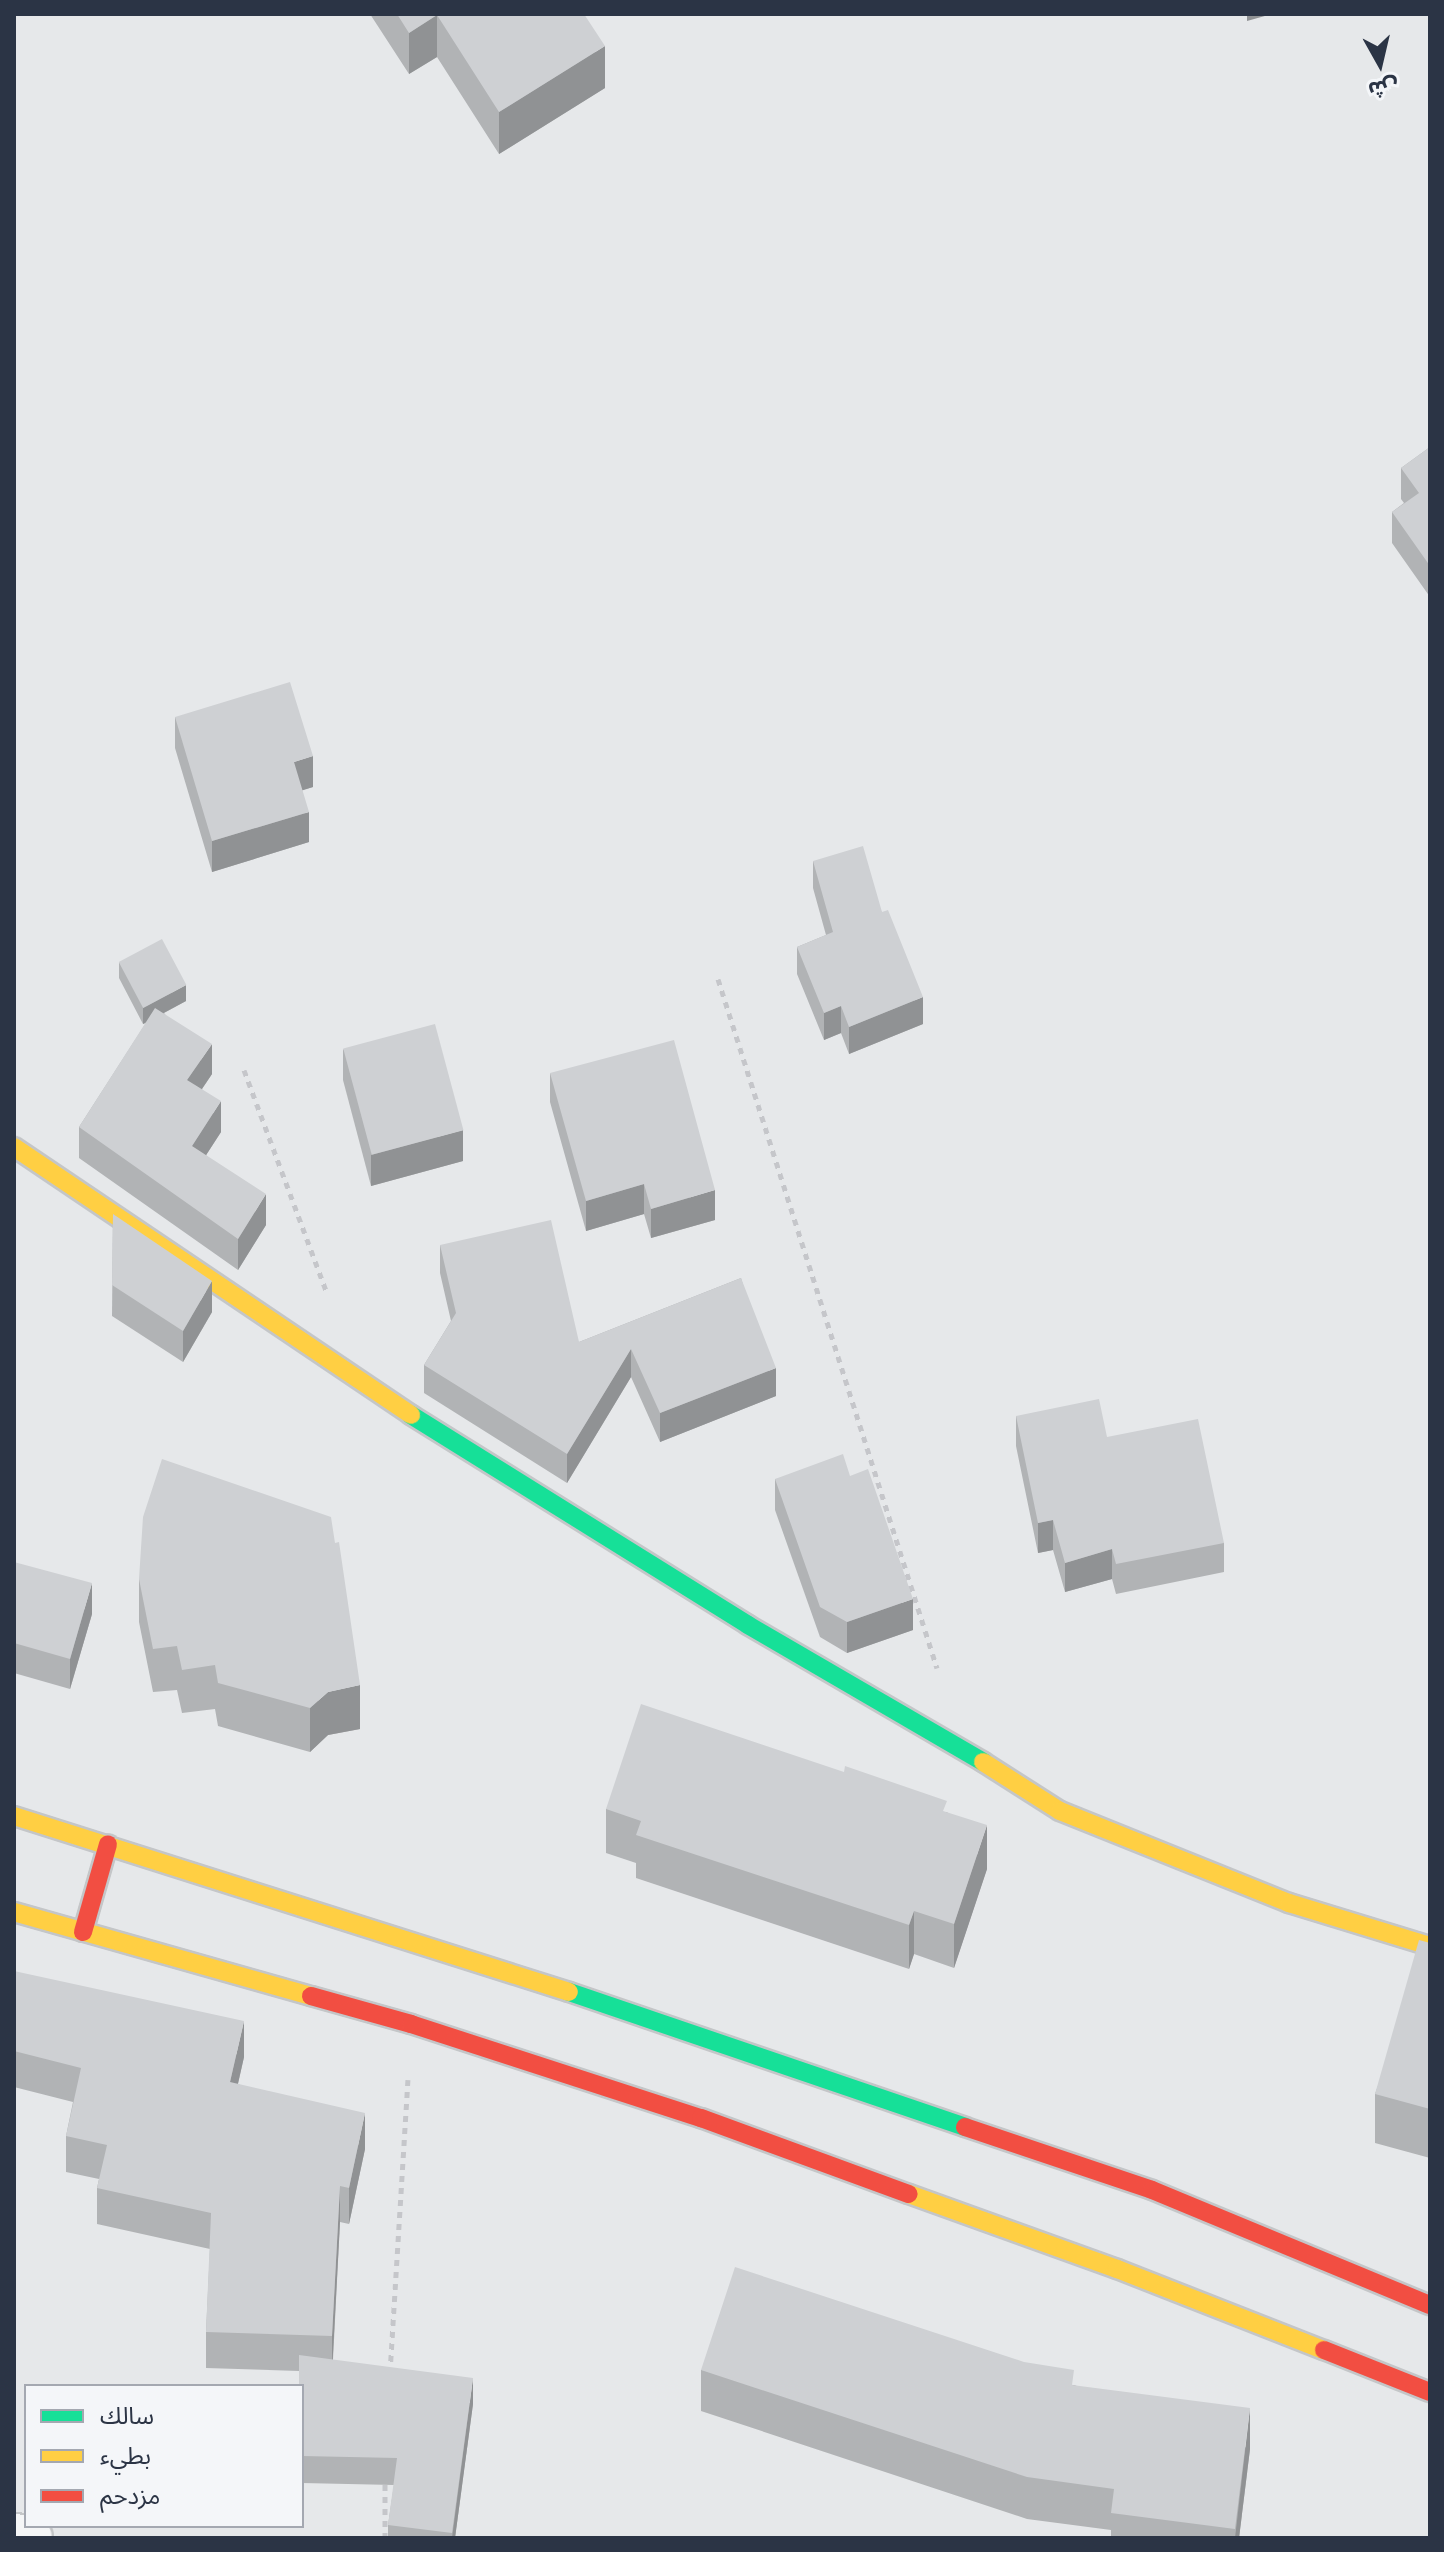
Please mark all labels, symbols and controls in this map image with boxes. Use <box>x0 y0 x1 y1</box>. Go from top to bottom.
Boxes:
north arrow <box>1340 24 1420 104</box>
text: ش <box>1367 73 1400 104</box>
legend <box>24 2384 304 2528</box>
text: سالك <box>100 2402 154 2430</box>
text: بطيء <box>100 2442 151 2470</box>
text: مزدحم <box>100 2482 160 2510</box>

